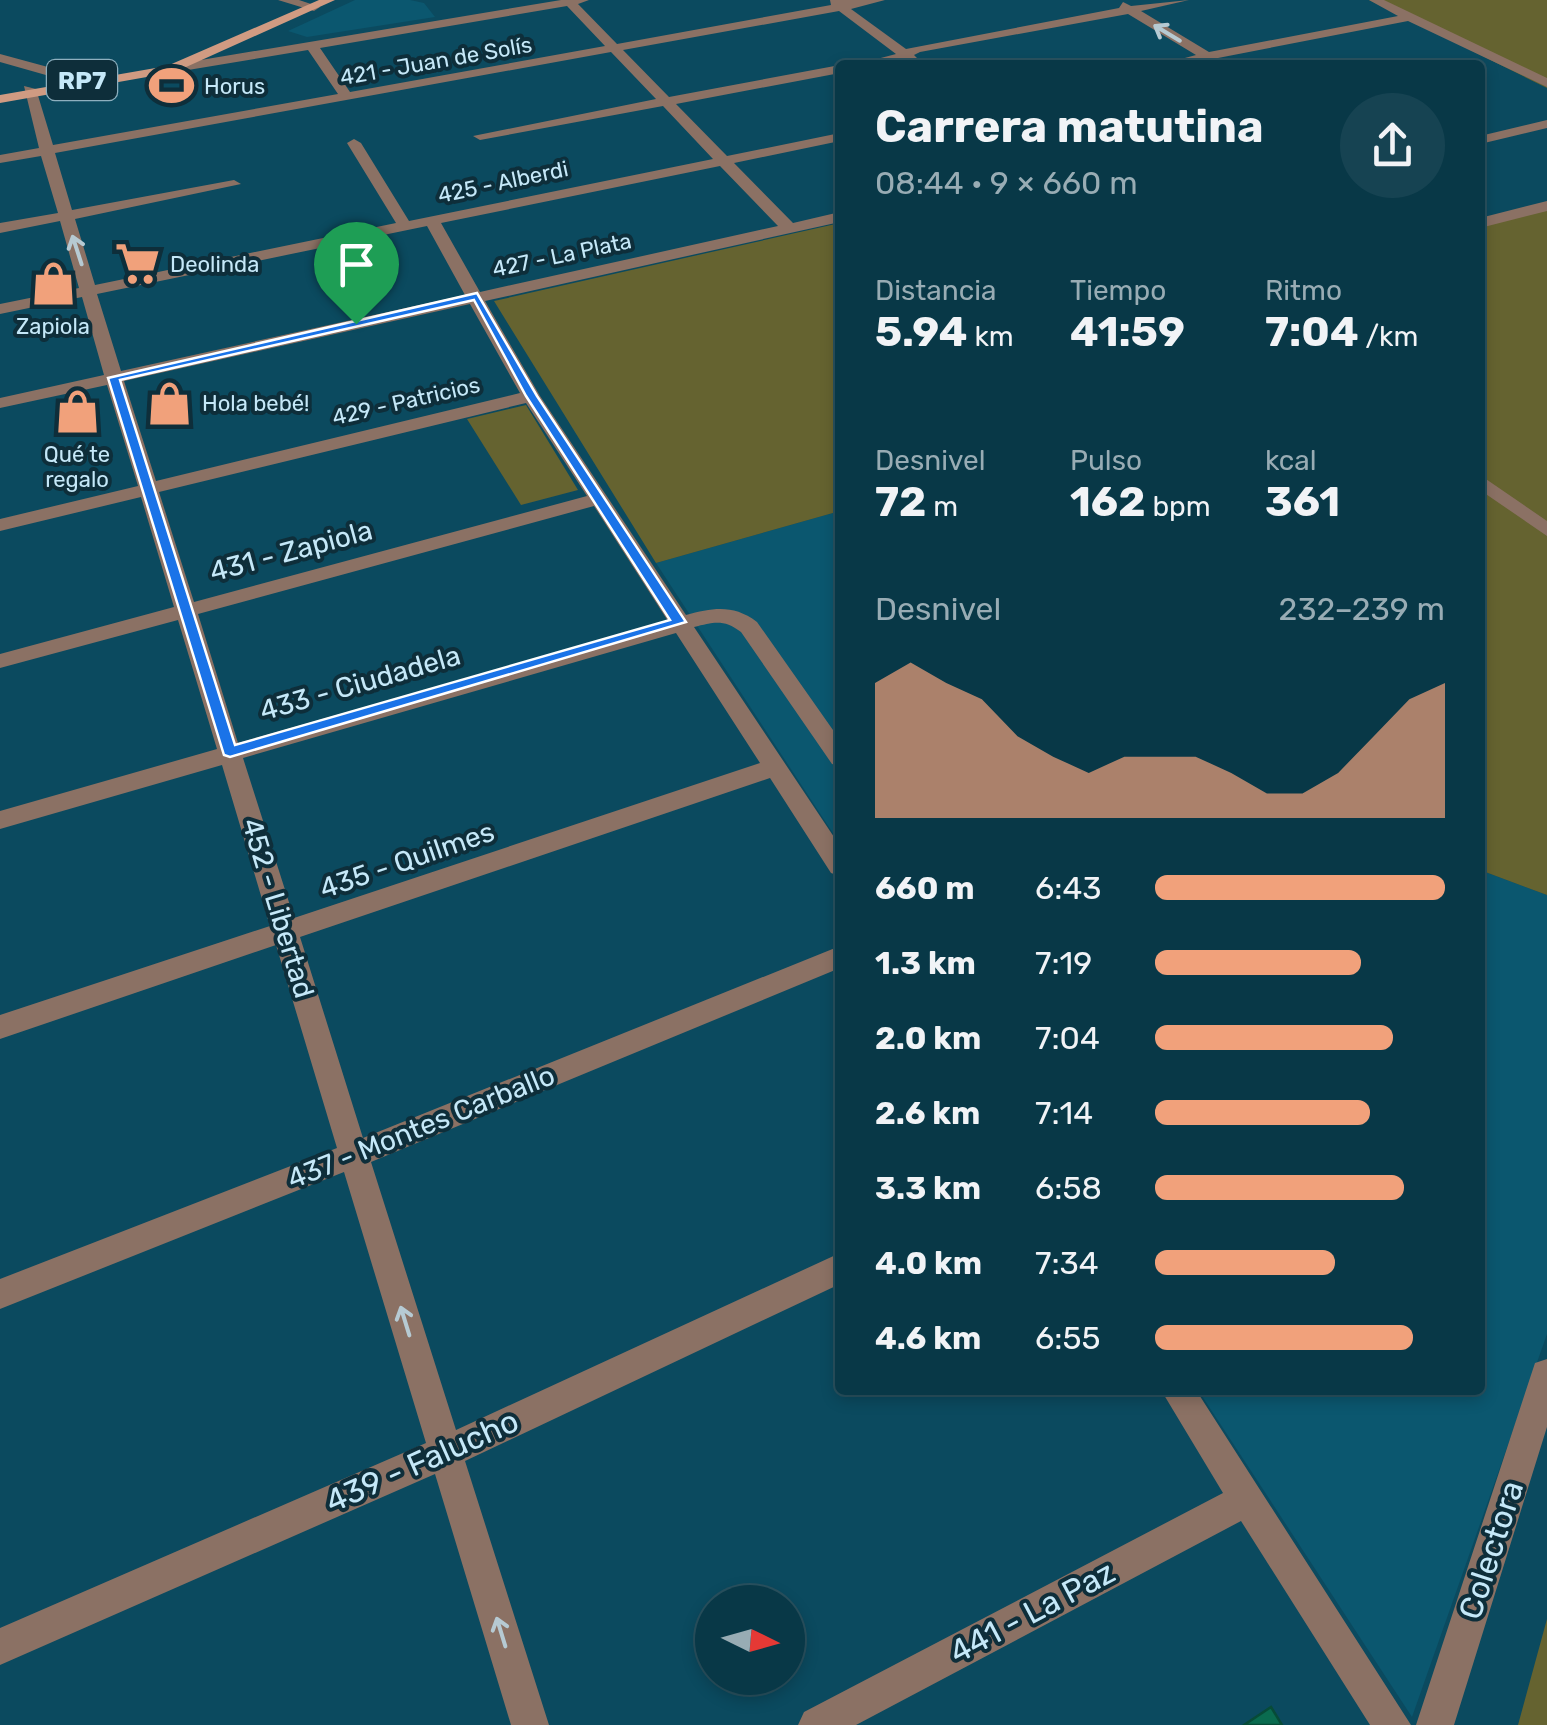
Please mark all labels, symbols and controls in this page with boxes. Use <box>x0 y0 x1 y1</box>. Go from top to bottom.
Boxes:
one-way arrow <box>1153 22 1182 43</box>
street label: 421 - Juan de Solís <box>338 31 534 91</box>
road number: RP7 <box>47 60 117 100</box>
sports icon: Horus <box>147 62 195 110</box>
place label: Horus <box>204 73 265 100</box>
button: share <box>1340 93 1445 198</box>
text: Carrera matutina <box>875 100 1264 153</box>
street label: 425 - Alberdi <box>435 155 571 209</box>
text: 08:44 · 9 × 660 m <box>875 164 1138 202</box>
pin <box>314 222 399 325</box>
street label: 427 - La Plata <box>490 227 634 283</box>
one-way arrow <box>67 235 85 267</box>
icon: arrive <box>329 237 384 292</box>
supermarket icon: Deolinda <box>113 240 161 288</box>
place label: Deolinda <box>170 251 259 278</box>
shop icon: Zapiola <box>29 260 77 308</box>
text: Distancia <box>875 274 996 307</box>
text: Tiempo <box>1070 274 1166 307</box>
text: Ritmo <box>1265 274 1342 307</box>
text: 5.94 <box>875 307 968 357</box>
text: 41:59 <box>1070 307 1185 357</box>
text: 7:04 <box>1265 307 1359 357</box>
place label: Zapiola <box>16 313 90 340</box>
text: km <box>968 320 1014 353</box>
text: /km <box>1359 320 1418 353</box>
street label: 429 - Patricios <box>330 371 482 431</box>
shop icon: Hola bebé! <box>145 379 193 427</box>
shop icon: Qué te regalo <box>53 388 101 436</box>
place label: Hola bebé! <box>202 390 309 417</box>
place label: Qué te regalo <box>44 441 110 493</box>
text: Desnivel <box>875 444 985 477</box>
text: Pulso <box>1070 444 1142 477</box>
text: kcal <box>1265 444 1316 477</box>
text: 72 <box>875 477 926 527</box>
text: 162 <box>1070 477 1146 527</box>
text: 361 <box>1265 477 1340 527</box>
text: m <box>926 490 958 523</box>
text: bpm <box>1146 490 1211 523</box>
street label: 431 - Zapiola <box>206 513 376 589</box>
text: Desnivel <box>875 590 1001 628</box>
text: 232–239 m <box>1279 590 1445 628</box>
street label: 433 - Ciudadela <box>256 639 464 727</box>
street label: 452 - Libertad <box>235 814 321 1002</box>
street label: 435 - Quilmes <box>315 815 499 905</box>
text: 660 m <box>875 869 975 907</box>
text: 6:43 <box>1035 869 1102 907</box>
text: 1.3 km <box>875 944 976 982</box>
text: 7:19 <box>1035 944 1092 982</box>
text: 2.0 km <box>875 1019 981 1057</box>
text: 7:04 <box>1035 1019 1100 1057</box>
street label: 437 - Montes Carballo <box>283 1058 559 1196</box>
text: 2.6 km <box>875 1094 980 1132</box>
text: 7:14 <box>1035 1094 1093 1132</box>
text: 3.3 km <box>875 1169 981 1207</box>
text: 6:58 <box>1035 1169 1102 1207</box>
text: 4.0 km <box>875 1244 982 1282</box>
text: 7:34 <box>1035 1244 1099 1282</box>
one-way arrow <box>395 1306 413 1337</box>
text: 4.6 km <box>875 1319 981 1357</box>
text: 6:55 <box>1035 1319 1101 1357</box>
street label: 439 - Falucho <box>320 1401 524 1521</box>
street label: Colectora <box>1451 1476 1531 1624</box>
street label: 441 - La Paz <box>943 1553 1121 1671</box>
north arrow <box>695 1585 805 1695</box>
map controls <box>695 1585 805 1695</box>
one-way arrow <box>491 1617 509 1648</box>

